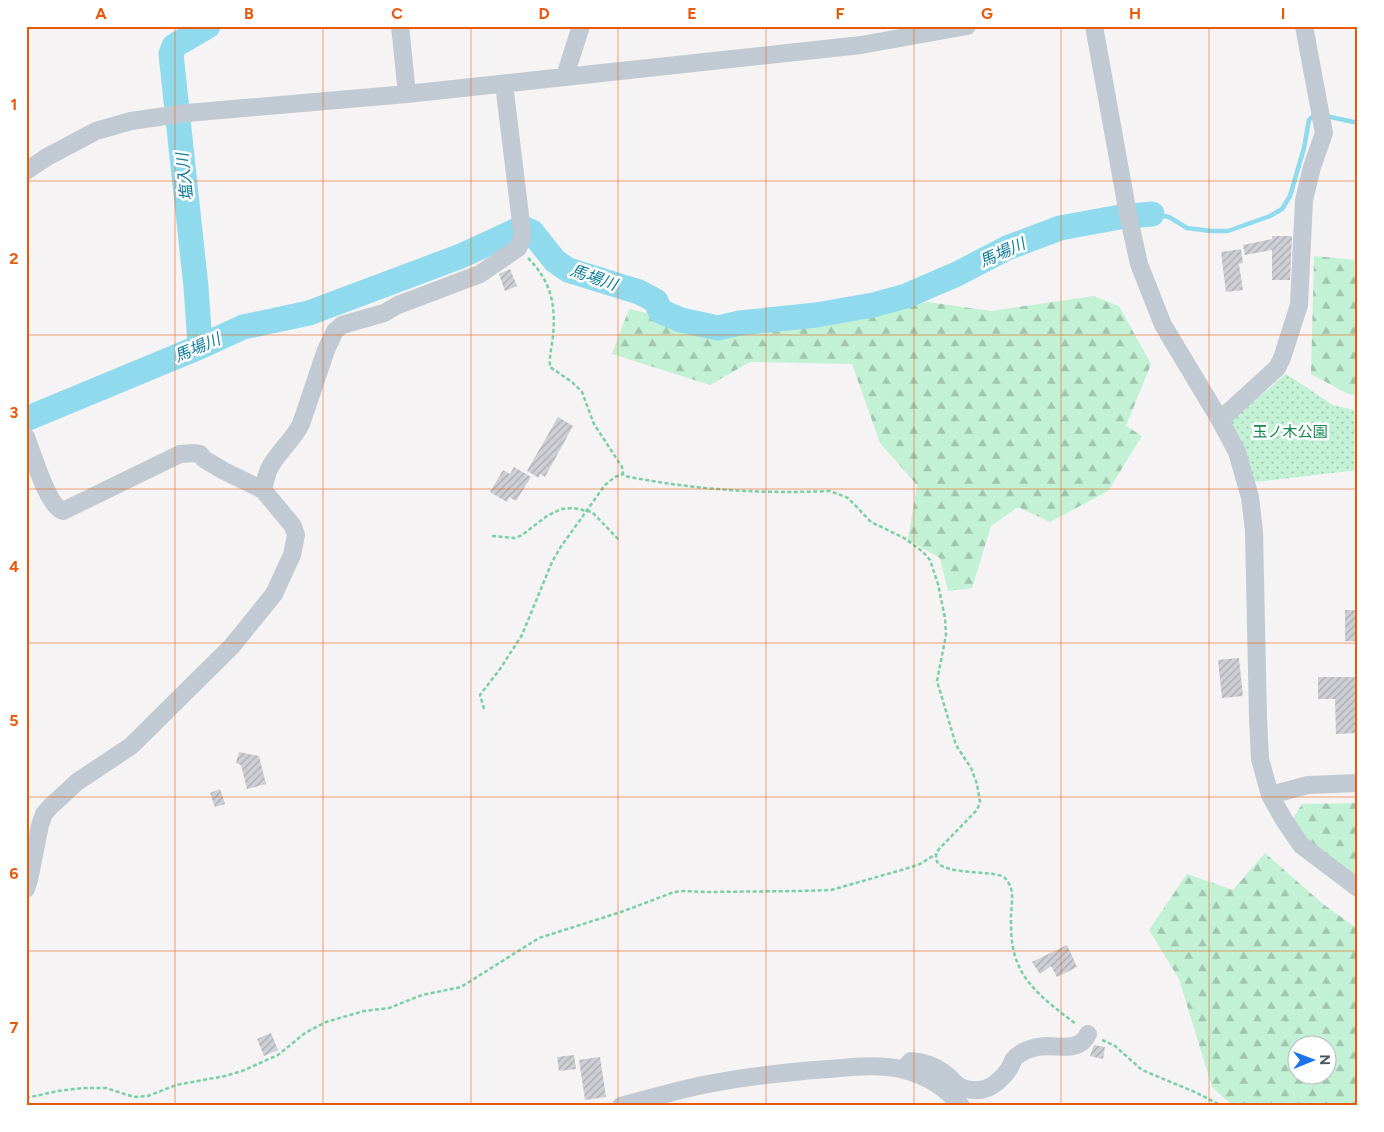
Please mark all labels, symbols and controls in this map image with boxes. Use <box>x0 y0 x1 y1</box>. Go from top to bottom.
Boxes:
text: A <box>95 4 107 23</box>
text: B <box>244 4 254 23</box>
text: C <box>391 4 403 23</box>
text: D <box>538 4 550 23</box>
text: E <box>687 4 697 23</box>
text: F <box>836 4 845 23</box>
text: G <box>981 4 993 23</box>
text: H <box>1129 4 1141 23</box>
text: I <box>1281 4 1285 23</box>
text: 1 <box>11 95 17 114</box>
water label: 塩入川 <box>172 150 196 202</box>
water label: 馬場川 <box>976 233 1030 271</box>
text: 2 <box>9 249 19 268</box>
water label: 馬場川 <box>568 261 622 295</box>
water label: 馬場川 <box>171 329 225 366</box>
text: 3 <box>10 403 19 422</box>
park label: 玉ノ木公園 <box>1252 423 1328 441</box>
text: 4 <box>9 557 19 576</box>
text: 5 <box>9 711 19 730</box>
text: 6 <box>9 864 19 883</box>
text: 7 <box>10 1018 19 1037</box>
north arrow <box>1286 1034 1336 1084</box>
text: N <box>1316 1054 1333 1065</box>

